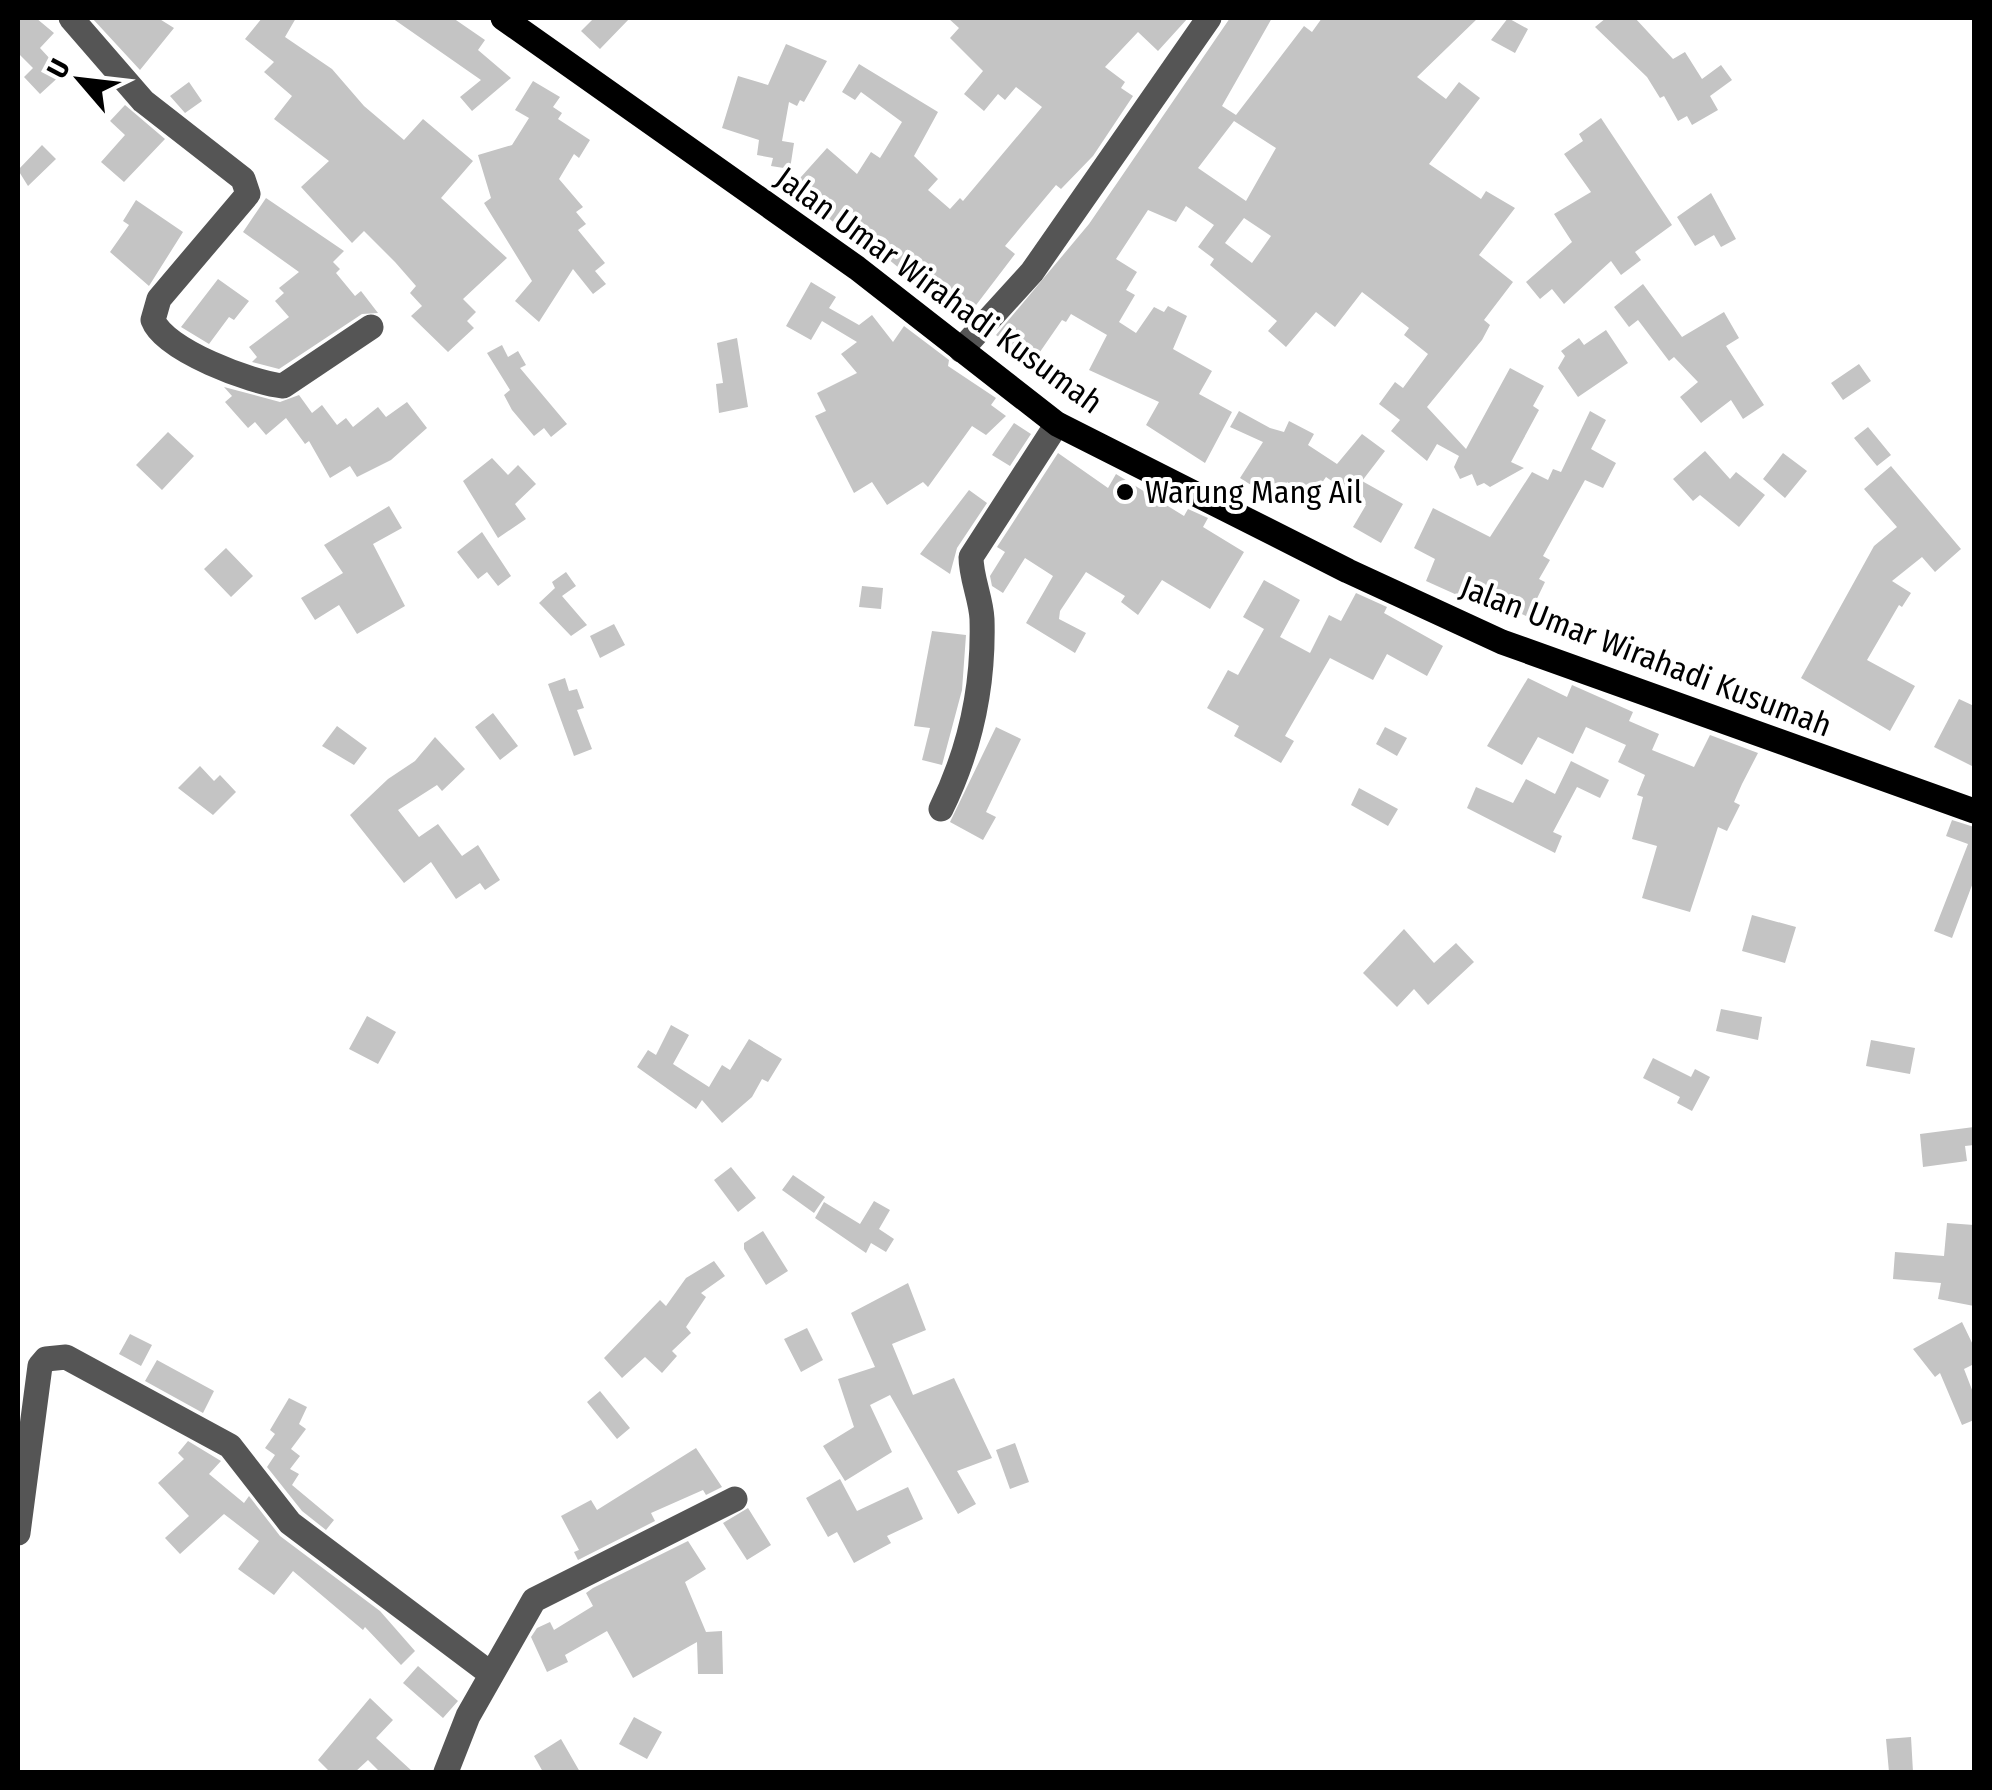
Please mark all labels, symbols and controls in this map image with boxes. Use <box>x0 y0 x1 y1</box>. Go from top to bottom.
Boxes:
north arrow <box>30 30 130 130</box>
text: U <box>40 53 77 84</box>
street label: Jalan Umar Wirahadi Kusumah <box>768 159 1110 421</box>
place label: Warung Mang Ail <box>1145 473 1362 511</box>
marker: Warung Mang Ail <box>1114 481 1136 503</box>
street label: Jalan Umar Wirahadi Kusumah <box>1455 568 1837 744</box>

